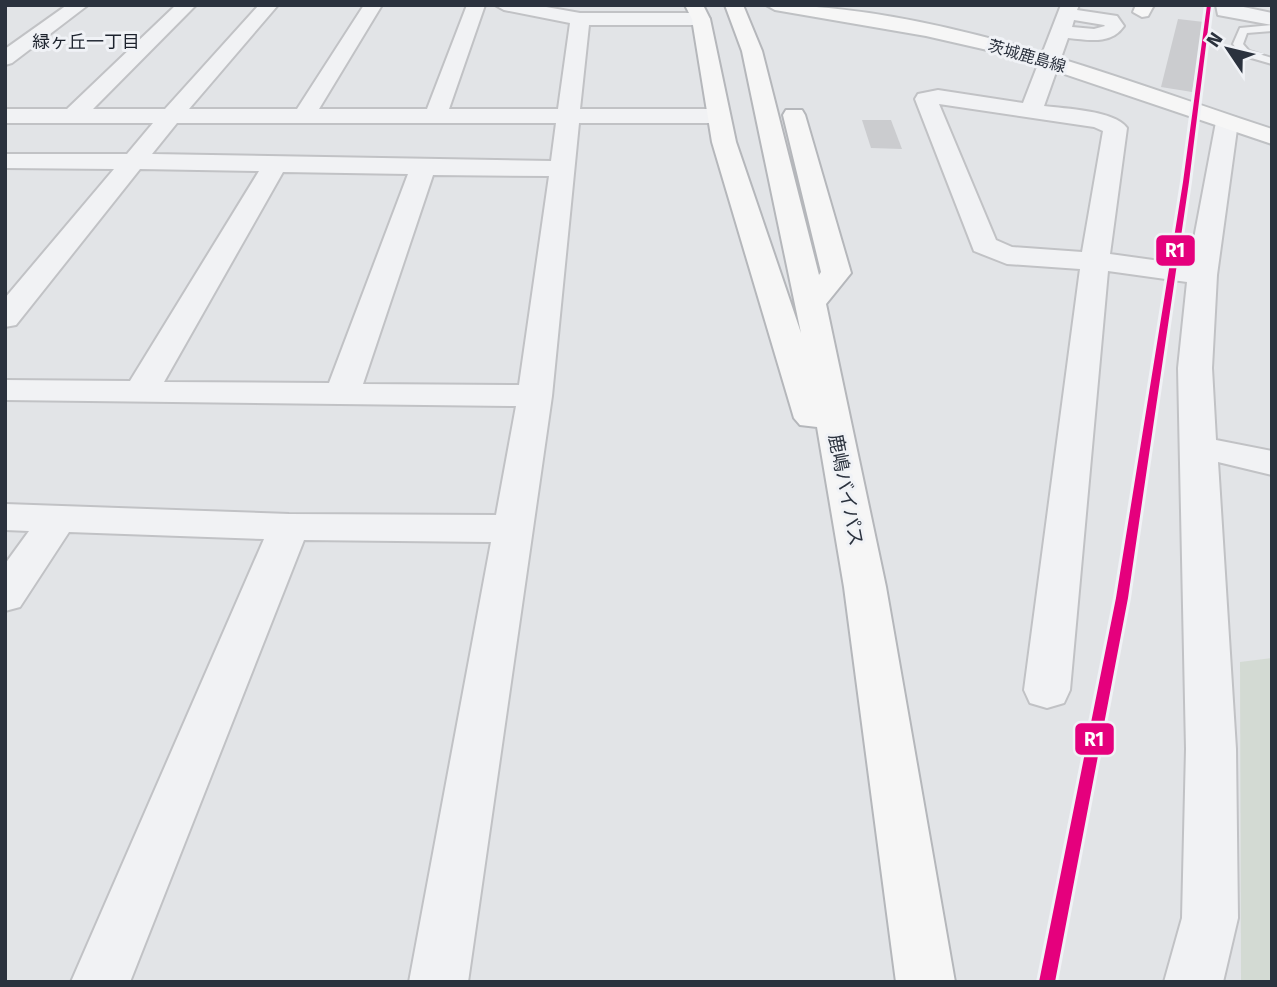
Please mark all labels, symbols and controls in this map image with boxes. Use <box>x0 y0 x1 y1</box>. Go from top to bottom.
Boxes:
north arrow <box>1193 14 1263 84</box>
text: N <box>1201 28 1228 51</box>
district label: 緑ヶ丘一丁目 <box>32 31 140 53</box>
street label: 茨城鹿島線 <box>986 36 1068 76</box>
line badge: R1 <box>1155 234 1196 267</box>
text: R1 <box>1165 239 1185 262</box>
street label: 鹿嶋バイパス <box>824 432 868 548</box>
line badge: R1 <box>1074 722 1115 756</box>
text: R1 <box>1084 728 1104 751</box>

